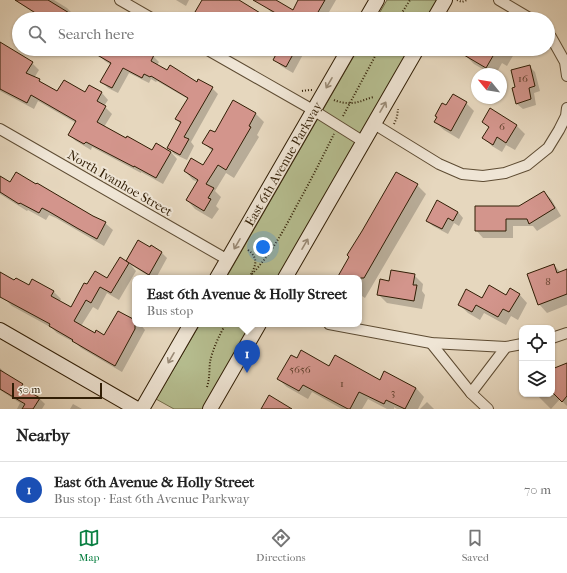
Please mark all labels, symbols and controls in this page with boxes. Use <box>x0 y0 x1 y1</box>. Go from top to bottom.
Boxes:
search box <box>12 12 555 56</box>
icon: search <box>26 23 48 45</box>
text: Search here <box>58 25 134 43</box>
north arrow <box>471 68 507 104</box>
house number: 16 <box>518 72 528 85</box>
one-way arrow <box>325 77 333 89</box>
street label: East 6th Avenue Parkway <box>241 98 325 228</box>
one-way arrow <box>380 101 388 113</box>
house number: 6 <box>499 120 505 133</box>
street label: North Ivanhoe Street <box>65 147 175 219</box>
your location <box>253 237 273 257</box>
one-way arrow <box>232 238 240 250</box>
one-way arrow <box>301 238 309 250</box>
popup <box>132 275 362 327</box>
house number: 8 <box>545 275 551 288</box>
text: East 6th Avenue & Holly Street <box>147 285 347 303</box>
text: Bus stop <box>147 303 193 318</box>
map controls <box>519 325 555 397</box>
button: locate <box>519 325 555 361</box>
pin: 1 <box>234 340 260 373</box>
one-way arrow <box>167 352 175 364</box>
button: layers <box>519 361 555 397</box>
house number: 5656 <box>289 363 311 376</box>
house number: 1 <box>340 377 344 390</box>
scale bar <box>12 381 102 400</box>
text: 50 m <box>18 383 40 396</box>
house number: 3 <box>391 386 395 399</box>
text: Nearby <box>16 425 70 445</box>
text: East 6th Avenue & Holly Street <box>54 473 254 491</box>
text: 1 <box>27 482 31 497</box>
text: 70 m <box>524 482 551 497</box>
text: Bus stop · East 6th Avenue Parkway <box>54 491 249 506</box>
tab: Map <box>78 527 100 564</box>
tab: Directions <box>256 527 306 564</box>
tab: Saved <box>462 527 489 564</box>

